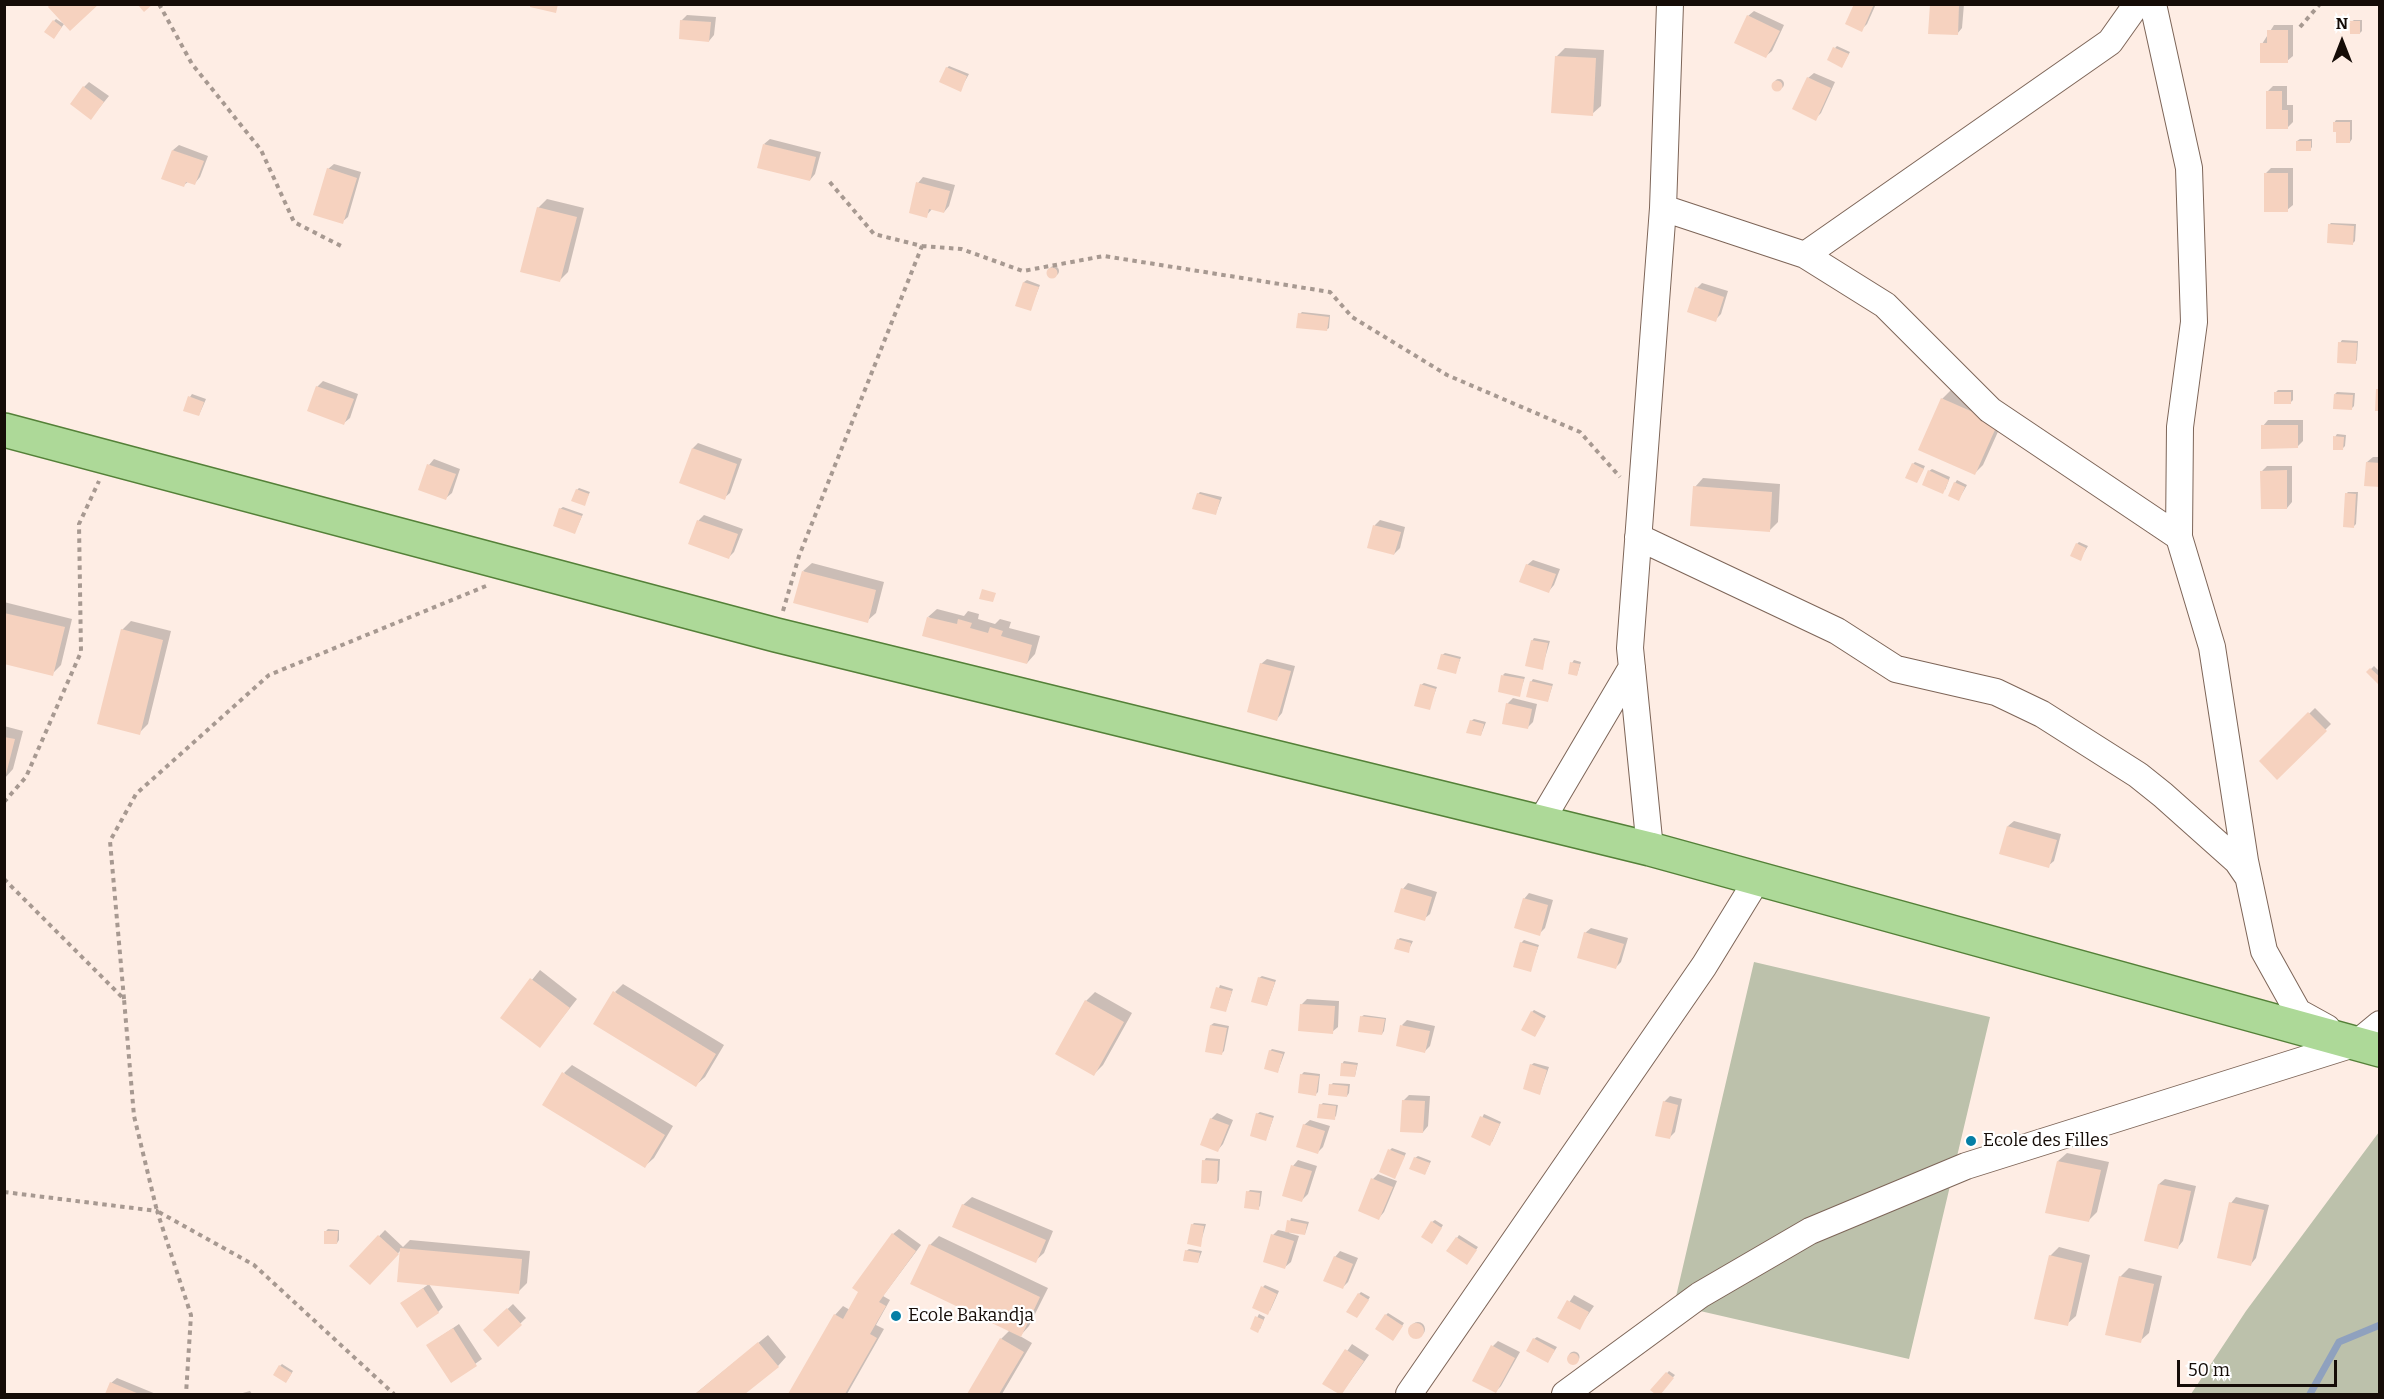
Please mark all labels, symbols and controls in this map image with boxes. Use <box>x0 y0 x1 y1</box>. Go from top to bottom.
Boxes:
north arrow <box>2312 12 2372 72</box>
text: N <box>2336 14 2348 33</box>
place label: Ecole des Filles <box>1983 1130 2109 1152</box>
marker: Ecole des Filles <box>1964 1134 1978 1148</box>
place label: Ecole Bakandja <box>908 1305 1034 1327</box>
marker: Ecole Bakandja <box>889 1309 903 1323</box>
scale bar <box>2180 1348 2340 1386</box>
text: 50 m <box>2188 1359 2230 1381</box>

